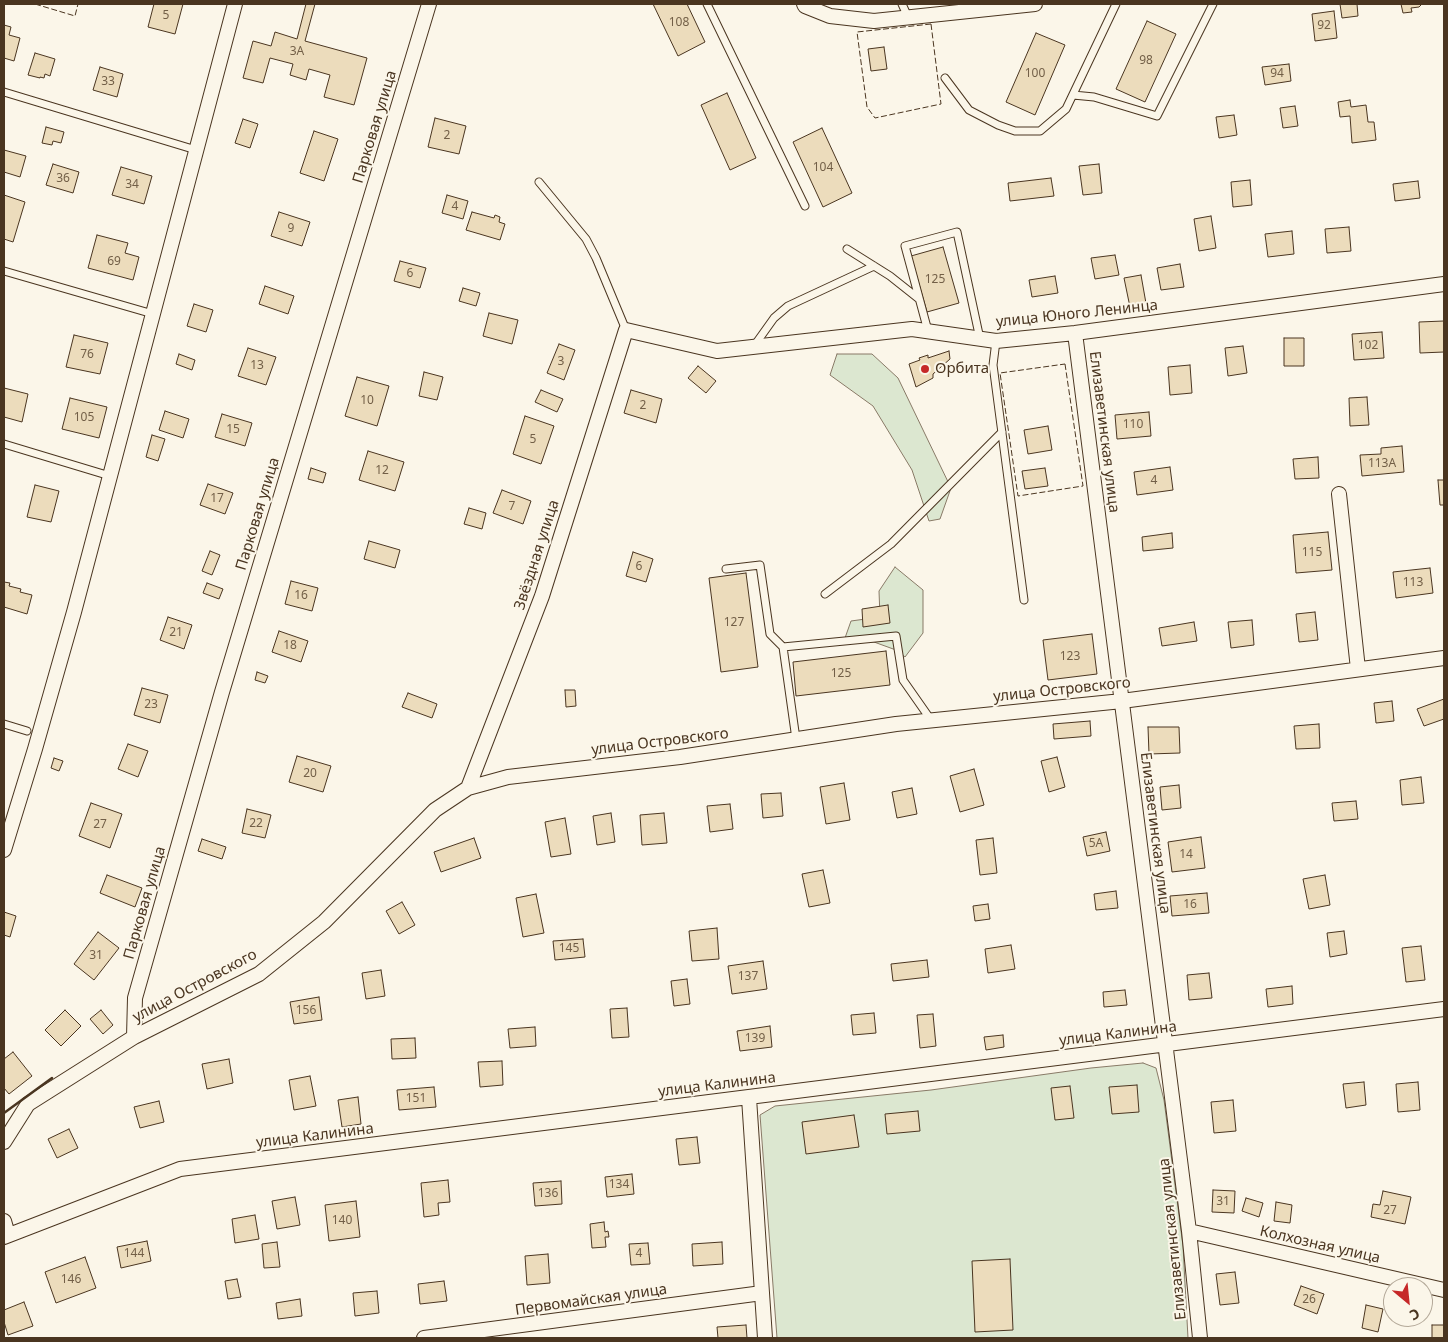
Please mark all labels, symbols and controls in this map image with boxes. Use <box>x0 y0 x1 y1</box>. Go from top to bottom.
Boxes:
house number: 5 <box>163 9 169 23</box>
house number: 108 <box>669 16 689 30</box>
house number: 92 <box>1317 19 1331 33</box>
house number: 3А <box>290 45 304 59</box>
house number: 98 <box>1139 54 1153 68</box>
house number: 100 <box>1025 67 1045 81</box>
house number: 94 <box>1270 67 1284 81</box>
street label: Парковая улица <box>349 68 401 186</box>
house number: 33 <box>101 75 115 89</box>
house number: 2 <box>444 129 450 143</box>
house number: 104 <box>813 161 833 175</box>
house number: 36 <box>56 172 70 186</box>
house number: 34 <box>125 178 139 192</box>
house number: 4 <box>452 200 458 214</box>
house number: 9 <box>288 222 294 236</box>
house number: 69 <box>107 255 121 269</box>
house number: 6 <box>407 267 413 281</box>
house number: 125 <box>925 273 945 287</box>
street label: улица Юного Ленинца <box>995 297 1159 331</box>
house number: 102 <box>1358 339 1378 353</box>
house number: 76 <box>80 348 94 362</box>
street label: Елизаветинская улица <box>1085 350 1123 514</box>
house number: 3 <box>558 355 564 369</box>
house number: 13 <box>250 359 264 373</box>
place label: Орбита <box>935 360 989 378</box>
marker: Орбита <box>919 363 931 375</box>
house number: 10 <box>360 394 374 408</box>
house number: 2 <box>640 399 646 413</box>
house number: 105 <box>74 411 94 425</box>
house number: 110 <box>1123 418 1143 432</box>
house number: 15 <box>226 423 240 437</box>
house number: 5 <box>530 433 536 447</box>
street label: Парковая улица <box>232 455 284 573</box>
house number: 113А <box>1368 457 1396 471</box>
house number: 12 <box>375 464 389 478</box>
house number: 4 <box>1151 474 1157 488</box>
house number: 17 <box>210 492 224 506</box>
street label: Звёздная улица <box>511 498 563 612</box>
house number: 7 <box>509 500 515 514</box>
house number: 115 <box>1302 546 1322 560</box>
house number: 6 <box>636 560 642 574</box>
house number: 113 <box>1403 576 1423 590</box>
house number: 16 <box>294 589 308 603</box>
house number: 127 <box>724 616 744 630</box>
house number: 21 <box>169 626 183 640</box>
house number: 18 <box>283 639 297 653</box>
house number: 123 <box>1060 650 1080 664</box>
house number: 125 <box>831 667 851 681</box>
street label: улица Островского <box>992 674 1132 706</box>
house number: 23 <box>144 698 158 712</box>
street label: улица Островского <box>590 725 730 759</box>
street label: Елизаветинская улица <box>1136 751 1174 915</box>
house number: 20 <box>303 767 317 781</box>
house number: 22 <box>249 817 263 831</box>
house number: 27 <box>93 818 107 832</box>
house number: 5А <box>1089 837 1103 851</box>
street label: Парковая улица <box>120 844 170 962</box>
house number: 14 <box>1179 848 1193 862</box>
house number: 16 <box>1183 898 1197 912</box>
house number: 145 <box>559 942 579 956</box>
street label: улица Островского <box>130 946 260 1026</box>
house number: 31 <box>89 949 103 963</box>
house number: 137 <box>738 970 758 984</box>
house number: 156 <box>296 1004 316 1018</box>
street label: улица Калинина <box>1058 1018 1178 1050</box>
house number: 139 <box>745 1032 765 1046</box>
street label: улица Калинина <box>657 1069 777 1101</box>
house number: 151 <box>406 1092 426 1106</box>
street label: улица Калинина <box>255 1120 375 1152</box>
street label: Елизаветинская улица <box>1156 1157 1190 1321</box>
house number: 134 <box>609 1178 629 1192</box>
house number: 136 <box>538 1187 558 1201</box>
house number: 31 <box>1216 1195 1230 1209</box>
house number: 27 <box>1383 1204 1397 1218</box>
house number: 140 <box>332 1214 352 1228</box>
street label: Колхозная улица <box>1258 1222 1382 1268</box>
house number: 144 <box>124 1247 144 1261</box>
house number: 4 <box>636 1247 642 1261</box>
house number: 146 <box>61 1273 81 1287</box>
north arrow <box>1383 1277 1433 1327</box>
street label: Первомайская улица <box>514 1280 668 1320</box>
house number: 26 <box>1302 1293 1316 1307</box>
text: С <box>1406 1304 1423 1325</box>

